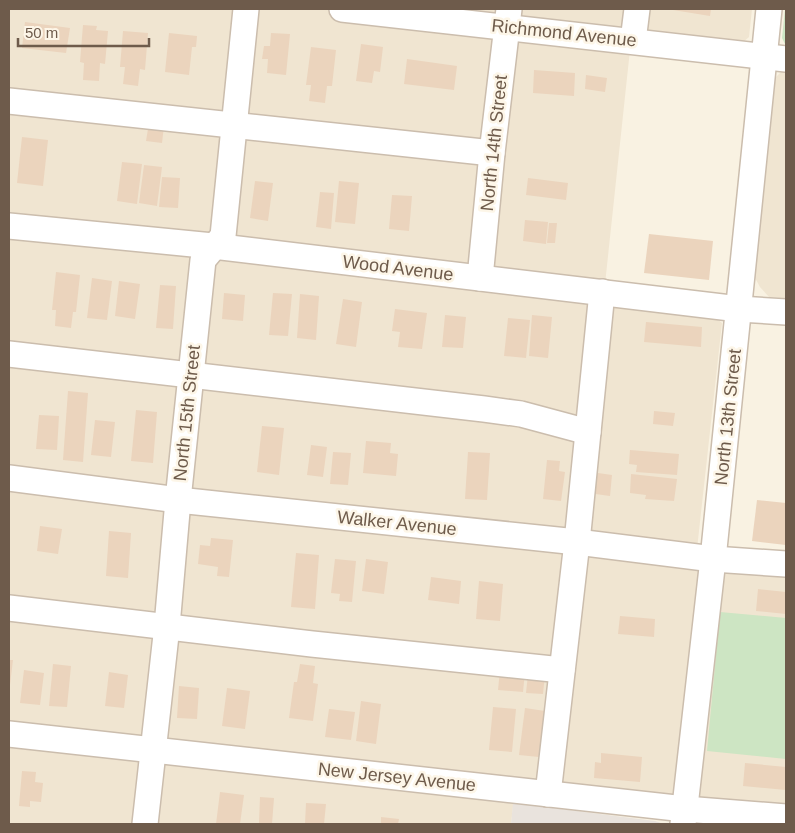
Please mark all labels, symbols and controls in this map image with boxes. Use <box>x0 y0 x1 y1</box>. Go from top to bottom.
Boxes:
scale bar <box>18 15 149 47</box>
street label: Richmond Avenue <box>490 15 638 51</box>
text: 50 m <box>25 24 58 41</box>
street label: North 14th Street <box>477 74 511 212</box>
street label: Wood Avenue <box>341 251 455 285</box>
street label: North 15th Street <box>170 344 204 482</box>
street label: North 13th Street <box>711 348 745 486</box>
street label: Walker Avenue <box>336 507 458 539</box>
street label: New Jersey Avenue <box>317 759 477 795</box>

